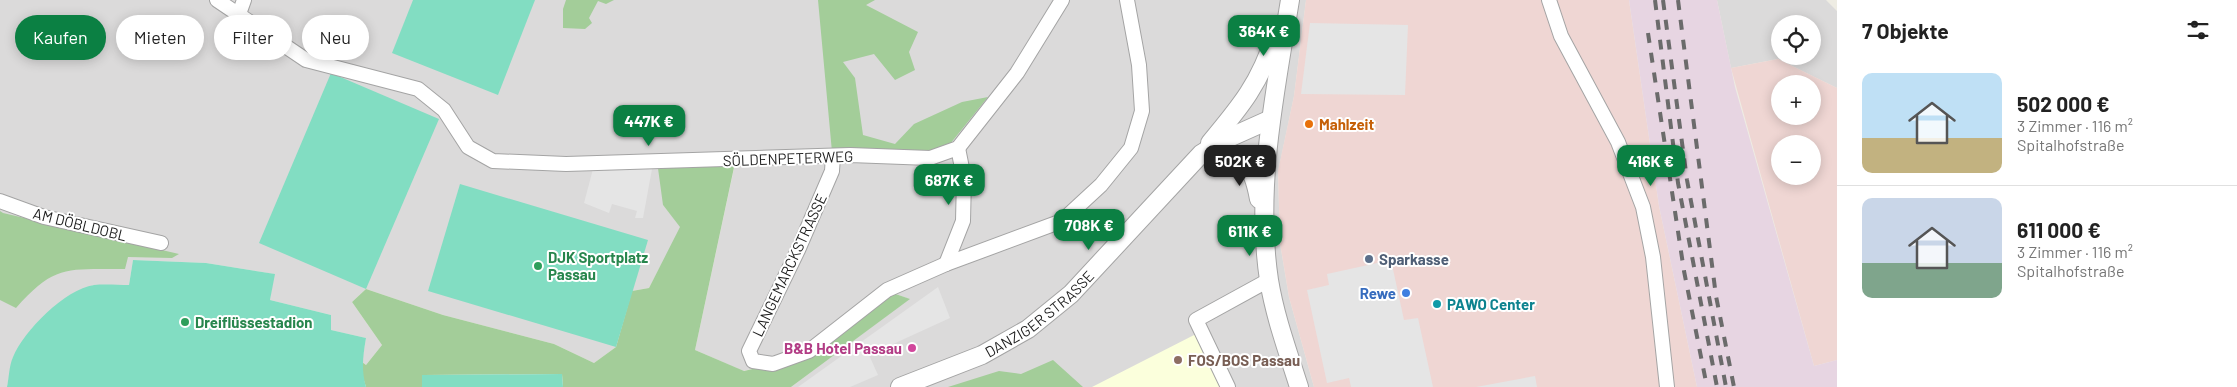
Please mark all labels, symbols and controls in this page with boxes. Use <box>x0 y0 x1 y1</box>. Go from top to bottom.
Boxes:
chip: Kaufen <box>15 15 106 60</box>
chip: Mieten <box>116 15 204 60</box>
chip: Filter <box>214 15 292 60</box>
chip: Neu <box>302 15 369 60</box>
pin: 364K € <box>1223 15 1305 57</box>
map controls <box>1771 15 1821 185</box>
button: locate <box>1771 15 1821 65</box>
icon: filters <box>2184 16 2212 44</box>
text: 7 Objekte <box>1862 18 1949 43</box>
text: 364K € <box>1239 21 1289 40</box>
button: + <box>1771 75 1821 125</box>
text: 502 000 € <box>2017 91 2110 116</box>
icon: home <box>1902 93 1962 153</box>
pin: 447K € <box>608 104 690 147</box>
text: 447K € <box>624 111 674 130</box>
place label: Mahlzeit <box>1319 115 1374 133</box>
text: 3 Zimmer · 116 m² <box>2017 116 2133 135</box>
marker: Mahlzeit <box>1303 118 1315 130</box>
button: − <box>1771 135 1821 185</box>
text: Spitalhofstraße <box>2017 135 2124 154</box>
pin: 502K € <box>1199 144 1281 187</box>
pin: 416K € <box>1610 144 1692 187</box>
street label: SÖLDENPETERWEG <box>722 147 854 169</box>
text: 502K € <box>1215 151 1265 170</box>
text: 416K € <box>1628 151 1674 170</box>
pin: 687K € <box>908 164 990 206</box>
text: 687K € <box>925 170 973 189</box>
street label: LANGEMARCKSTRASSE <box>748 191 830 339</box>
street label: AM DÖBLDOBL <box>31 204 129 244</box>
pin: 708K € <box>1048 208 1130 251</box>
pin: 611K € <box>1209 214 1291 257</box>
text: 708K € <box>1064 215 1114 234</box>
text: 611 000 € <box>2017 217 2101 242</box>
icon: home <box>1902 218 1962 278</box>
text: 611K € <box>1228 221 1272 240</box>
text: 3 Zimmer · 116 m² <box>2017 242 2133 261</box>
place label: DJK Sportplatz Passau <box>548 248 648 283</box>
place label: Sparkasse <box>1379 250 1449 268</box>
marker: Sparkasse <box>1363 253 1375 265</box>
marker: DJK Sportplatz Passau <box>532 260 544 272</box>
text: Spitalhofstraße <box>2017 261 2124 280</box>
street label: DANZIGER STRASSE <box>982 267 1097 361</box>
place label: Rewe <box>1360 284 1396 302</box>
marker: Rewe <box>1400 287 1412 299</box>
place label: PAWO Center <box>1447 295 1535 313</box>
marker: PAWO Center <box>1431 298 1443 310</box>
place label: Dreiflüssestadion <box>195 313 313 331</box>
marker: Dreiflüssestadion <box>179 316 191 328</box>
place label: B&B Hotel Passau <box>784 339 902 357</box>
marker: B&B Hotel Passau <box>906 342 918 354</box>
place label: FOS/BOS Passau <box>1188 351 1300 369</box>
marker: FOS/BOS Passau <box>1172 354 1184 366</box>

